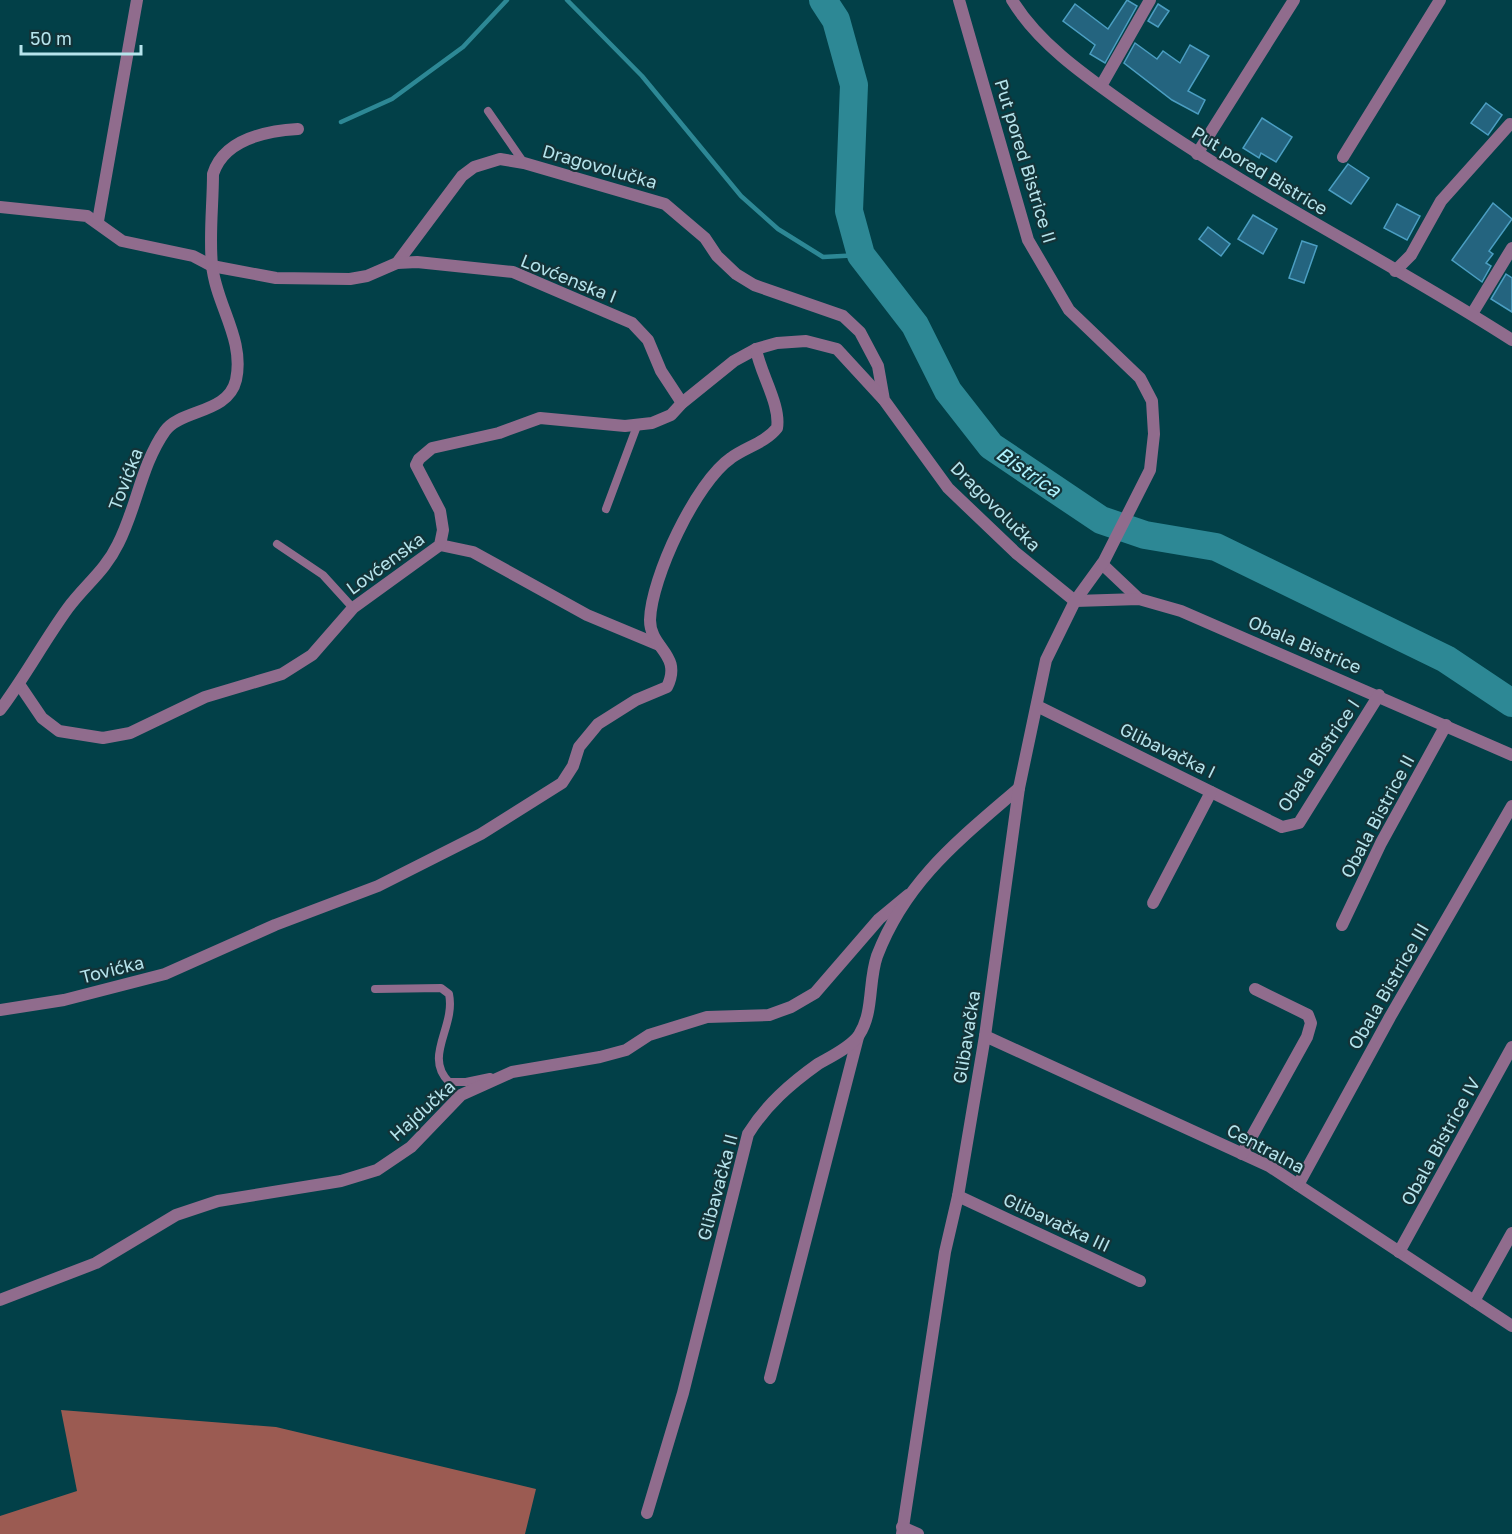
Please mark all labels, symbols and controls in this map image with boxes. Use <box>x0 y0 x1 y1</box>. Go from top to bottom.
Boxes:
scale bar <box>21 18 141 56</box>
text: 50 m <box>30 27 72 49</box>
street label: Put pored Bistrice II <box>991 76 1061 246</box>
street label: Put pored Bistrice <box>1188 121 1332 219</box>
street label: Dragovolučka <box>540 139 660 193</box>
street label: Lovćenska I <box>518 249 620 307</box>
water label: Bistrica <box>992 441 1066 502</box>
street label: Tovićka <box>103 445 147 513</box>
street label: Dragovolučka <box>946 456 1046 556</box>
street label: Lovćenska <box>342 527 428 599</box>
street label: Obala Bistrice <box>1245 610 1365 678</box>
street label: Obala Bistrice I <box>1272 695 1364 815</box>
street label: Glibavačka I <box>1116 717 1220 783</box>
street label: Obala Bistrice II <box>1335 751 1419 881</box>
street label: Obala Bistrice III <box>1343 919 1433 1053</box>
street label: Tovićka <box>78 950 146 988</box>
street label: Glibavačka <box>948 989 984 1085</box>
street label: Obala Bistrice IV <box>1396 1073 1484 1209</box>
street label: Hajdučka <box>385 1075 459 1145</box>
street label: Centralna <box>1223 1118 1309 1178</box>
street label: Glibavačka II <box>692 1131 742 1243</box>
street label: Glibavačka III <box>1000 1188 1114 1256</box>

